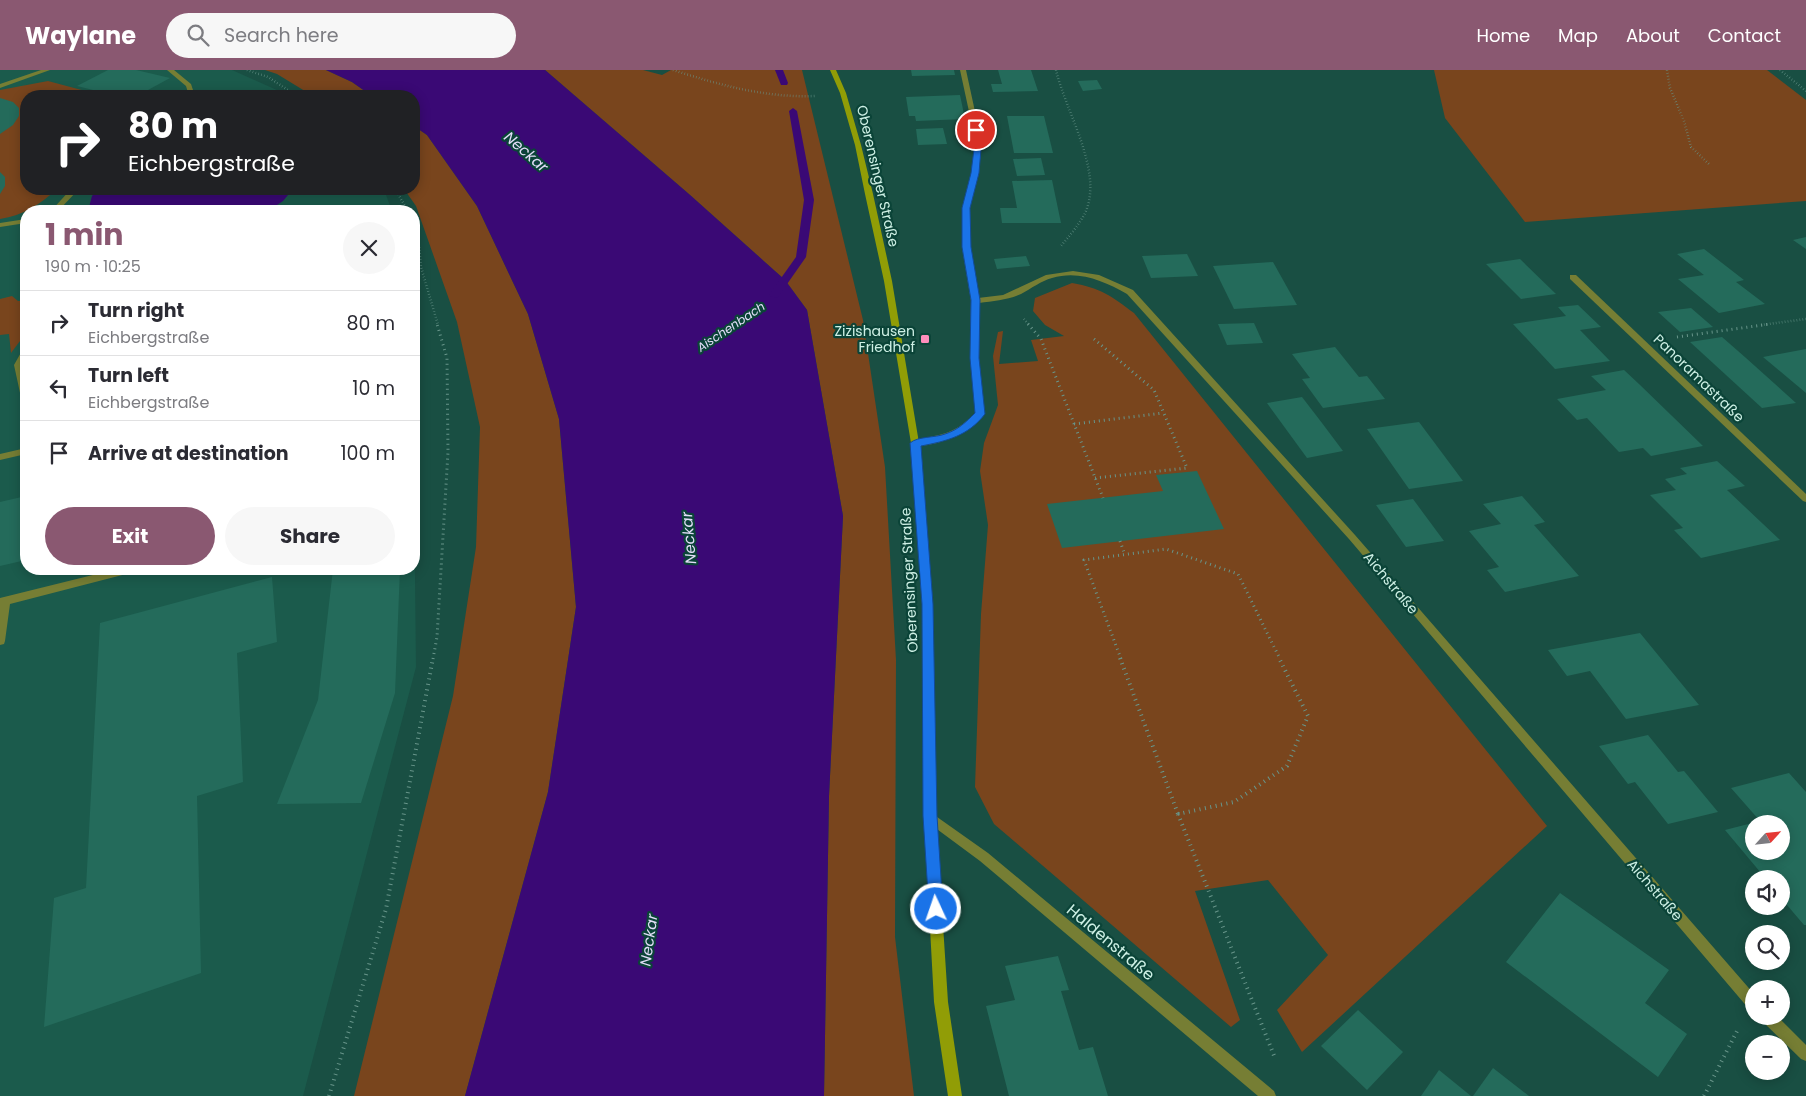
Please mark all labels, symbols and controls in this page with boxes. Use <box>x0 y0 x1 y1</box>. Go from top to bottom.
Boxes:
search box <box>166 13 516 58</box>
text: Waylane <box>25 19 136 52</box>
icon: search <box>184 21 212 49</box>
text: Search here <box>224 22 339 49</box>
text: Home <box>1476 23 1530 48</box>
text: Map <box>1558 23 1598 48</box>
text: About <box>1626 23 1680 48</box>
text: Contact <box>1708 23 1781 48</box>
text: 80 m <box>128 101 218 150</box>
street label: Oberensinger Straße <box>852 103 904 249</box>
pin <box>955 109 997 151</box>
icon: right <box>45 110 110 175</box>
icon: arrive <box>962 116 990 144</box>
water label: Neckar <box>500 127 553 177</box>
text: Eichbergstraße <box>128 148 295 179</box>
text: 1 min <box>45 213 123 256</box>
button: close <box>343 222 395 274</box>
text: 190 m · 10:25 <box>45 255 141 278</box>
text: Turn right <box>88 297 184 324</box>
water label: Aischenbach <box>693 298 768 356</box>
icon: right <box>45 309 73 337</box>
text: 80 m <box>346 310 395 337</box>
place label: Zizishausen Friedhof <box>835 321 915 357</box>
text: Eichbergstraße <box>88 326 209 349</box>
street label: Panoramastraße <box>1649 329 1749 427</box>
marker: Zizishausen Friedhof <box>919 333 931 345</box>
text: Turn left <box>88 362 169 389</box>
icon: left <box>45 374 73 402</box>
text: 10 m <box>352 375 395 402</box>
text: Eichbergstraße <box>88 391 209 414</box>
icon: arrive <box>45 439 73 467</box>
text: Arrive at destination <box>88 440 289 467</box>
text: 100 m <box>340 440 395 467</box>
button: Exit <box>45 507 215 565</box>
button: Share <box>225 507 395 565</box>
street label: Oberensinger Straße <box>895 507 923 653</box>
water label: Neckar <box>676 511 701 565</box>
street label: Aichstraße <box>1359 548 1423 619</box>
north arrow <box>1745 815 1790 860</box>
map controls <box>1745 815 1790 1080</box>
street label: Aichstraße <box>1623 855 1688 925</box>
button: sound <box>1745 870 1790 915</box>
position arrow <box>909 882 961 934</box>
street label: Haldenstraße <box>1062 899 1160 986</box>
water label: Neckar <box>634 912 663 967</box>
button: search <box>1745 925 1790 970</box>
button: + <box>1745 980 1790 1025</box>
button: − <box>1745 1035 1790 1080</box>

